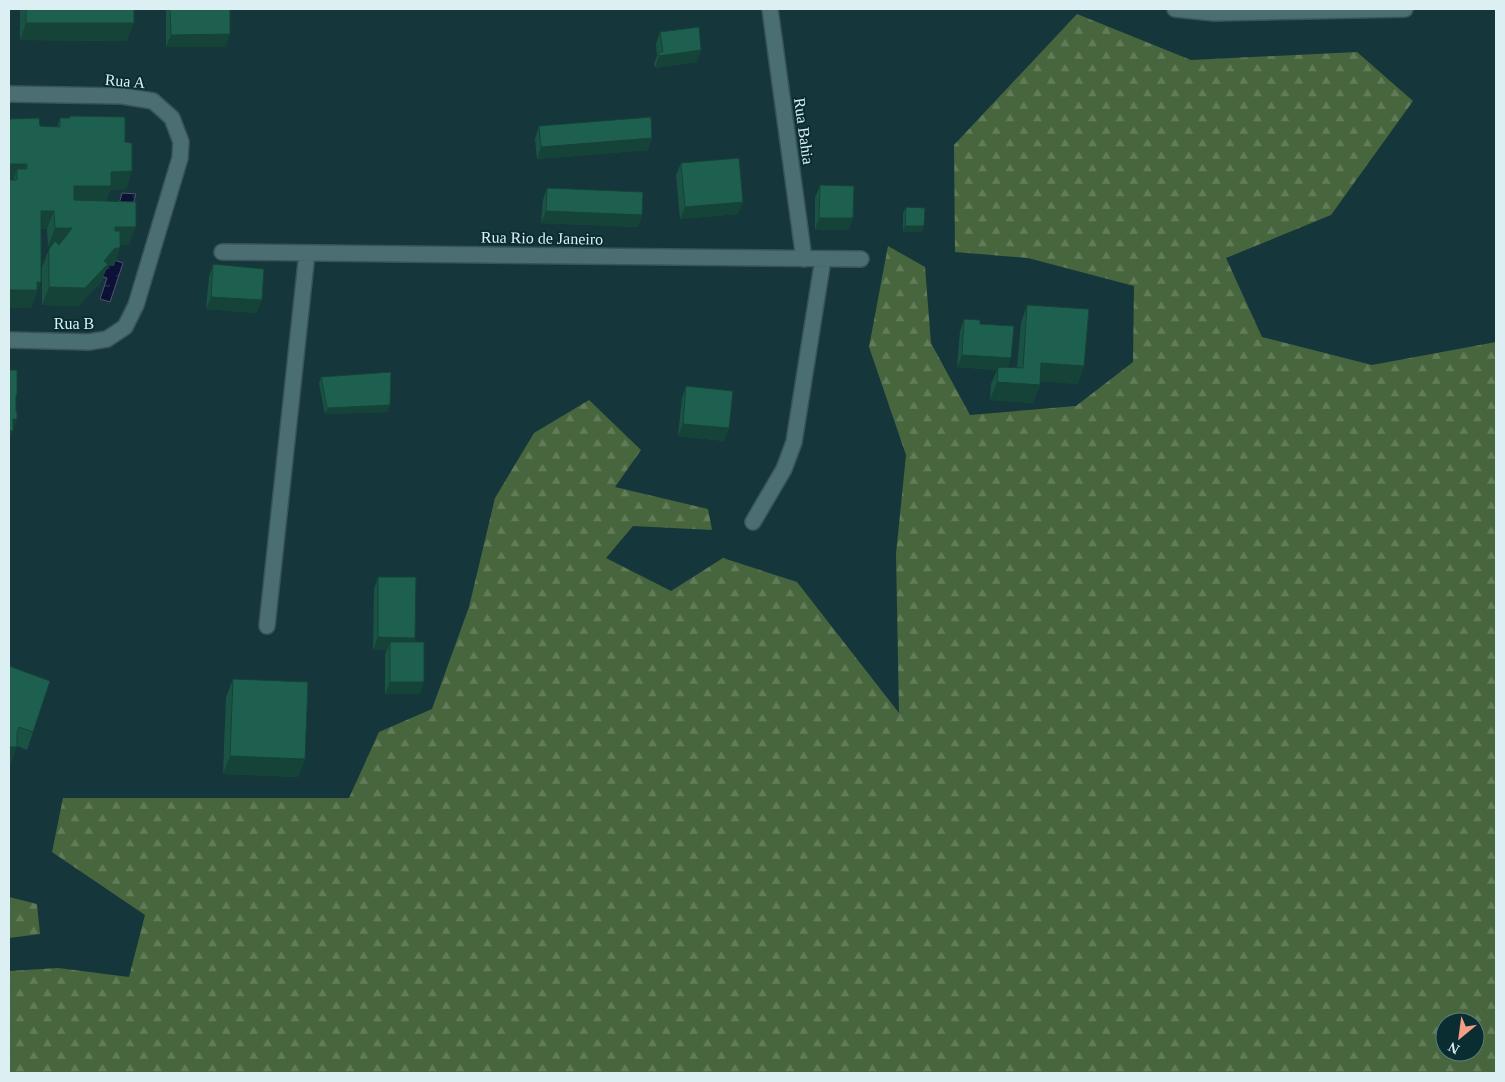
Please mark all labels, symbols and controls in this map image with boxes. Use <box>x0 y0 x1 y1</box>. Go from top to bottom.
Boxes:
street label: Rua A <box>104 71 146 91</box>
street label: Rua Bahia <box>791 97 817 165</box>
street label: Rua Rio de Janeiro <box>481 228 603 248</box>
street label: Rua B <box>54 315 94 332</box>
north arrow <box>1435 1012 1485 1062</box>
text: N <box>1446 1039 1462 1057</box>

